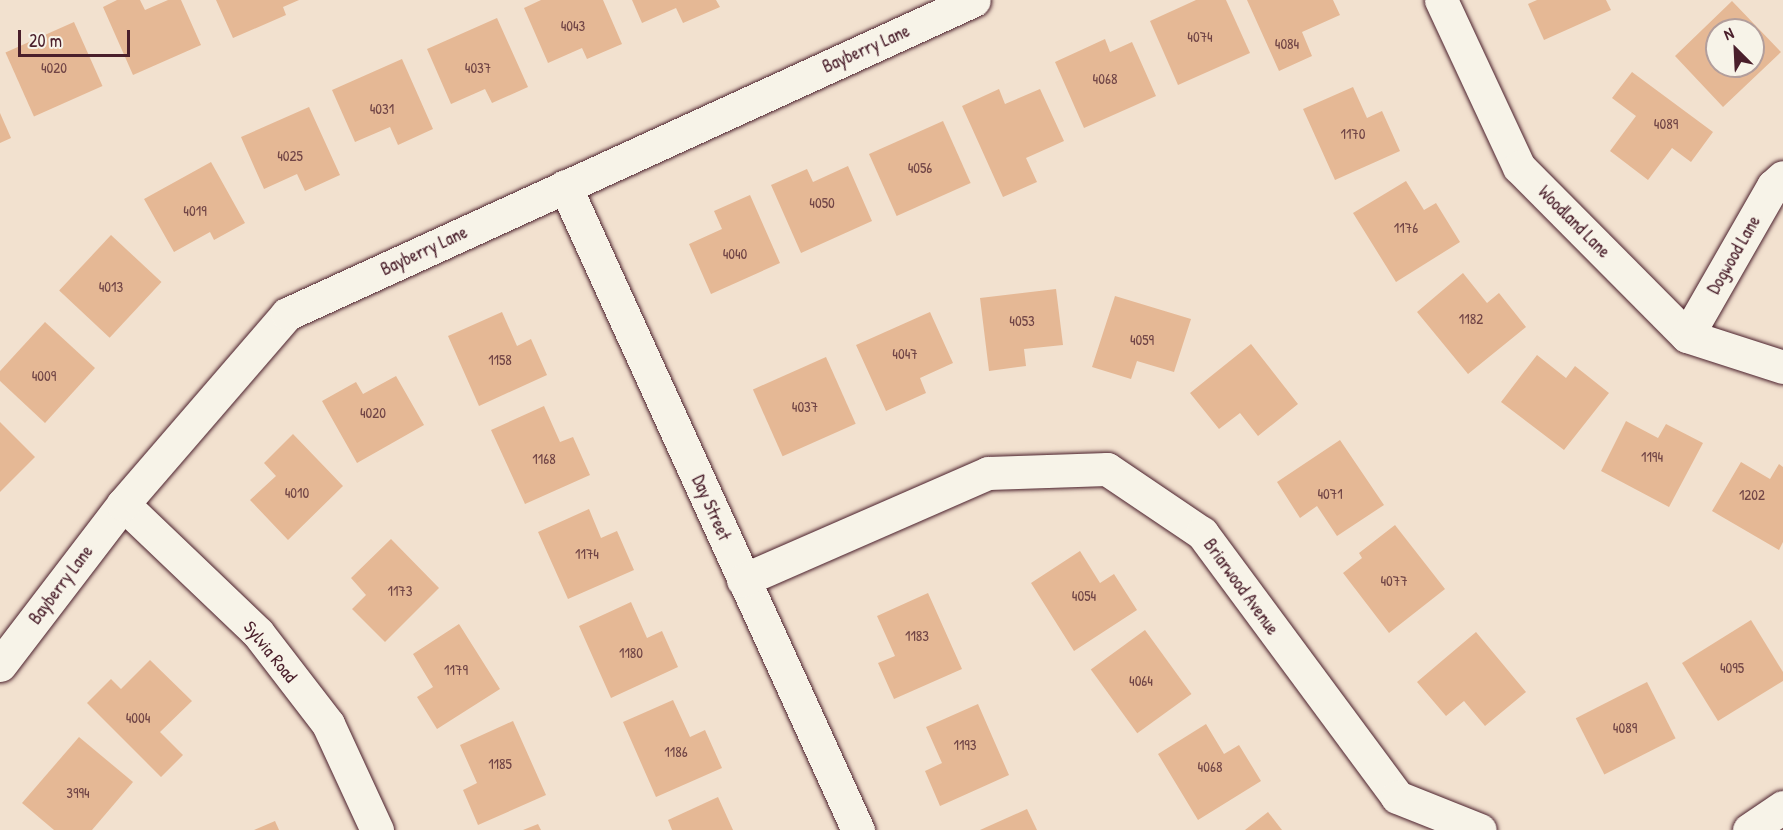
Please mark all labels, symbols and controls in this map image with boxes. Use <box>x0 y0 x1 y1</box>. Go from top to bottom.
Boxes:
house number: 4043 <box>561 17 585 35</box>
scale bar <box>21 18 134 56</box>
north arrow <box>1705 18 1765 78</box>
street label: Bayberry Lane <box>819 20 913 78</box>
text: N <box>1720 22 1737 45</box>
text: 20 m <box>29 28 62 53</box>
house number: 4074 <box>1187 28 1213 46</box>
house number: 4084 <box>1275 35 1299 53</box>
house number: 4020 <box>41 59 67 77</box>
house number: 4037 <box>465 59 491 77</box>
house number: 4068 <box>1093 70 1117 88</box>
house number: 4031 <box>370 100 394 118</box>
house number: 4089 <box>1654 115 1678 133</box>
house number: 1170 <box>1340 125 1366 143</box>
house number: 4025 <box>277 147 303 165</box>
house number: 4056 <box>908 159 932 177</box>
street label: Woodland Lane <box>1534 182 1614 262</box>
house number: 4050 <box>809 194 835 212</box>
house number: 4019 <box>183 202 207 220</box>
street label: Dogwood Lane <box>1703 212 1765 298</box>
house number: 1176 <box>1394 219 1418 237</box>
street label: Bayberry Lane <box>377 222 471 280</box>
house number: 4040 <box>723 245 747 263</box>
house number: 4013 <box>99 278 123 296</box>
house number: 1182 <box>1459 310 1483 328</box>
house number: 4053 <box>1009 312 1035 330</box>
house number: 4059 <box>1130 331 1154 349</box>
house number: 4047 <box>892 345 918 363</box>
house number: 1158 <box>488 351 512 369</box>
house number: 4009 <box>32 367 56 385</box>
house number: 4037 <box>792 398 818 416</box>
house number: 4020 <box>360 404 386 422</box>
house number: 1194 <box>1641 448 1663 466</box>
house number: 1168 <box>532 450 556 468</box>
street label: Day Street <box>687 472 735 544</box>
house number: 4010 <box>285 484 309 502</box>
house number: 4071 <box>1317 485 1343 503</box>
house number: 1202 <box>1739 486 1765 504</box>
street label: Briarwood Avenue <box>1199 535 1283 639</box>
street label: Bayberry Lane <box>24 541 98 629</box>
house number: 1174 <box>575 545 599 563</box>
house number: 4077 <box>1380 572 1408 590</box>
house number: 1173 <box>387 582 413 600</box>
house number: 4054 <box>1072 587 1096 605</box>
street label: Sylvia Road <box>239 617 301 687</box>
house number: 1183 <box>905 627 929 645</box>
house number: 1180 <box>619 644 643 662</box>
house number: 4095 <box>1720 659 1744 677</box>
house number: 1179 <box>444 661 468 679</box>
house number: 4064 <box>1129 672 1153 690</box>
house number: 4004 <box>126 709 150 727</box>
house number: 4089 <box>1613 719 1637 737</box>
house number: 1193 <box>953 736 977 754</box>
house number: 1186 <box>664 743 688 761</box>
house number: 1185 <box>488 755 512 773</box>
house number: 4068 <box>1198 758 1222 776</box>
house number: 3994 <box>66 784 90 802</box>

